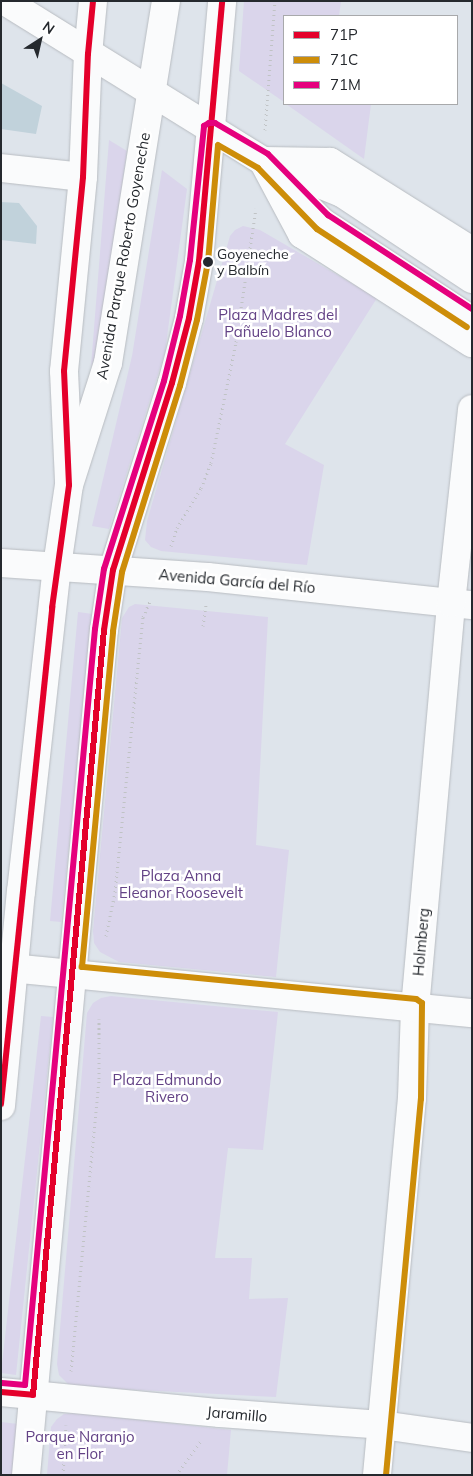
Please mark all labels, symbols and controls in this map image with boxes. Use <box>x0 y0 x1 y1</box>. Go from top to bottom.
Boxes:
north arrow <box>15 15 65 65</box>
legend <box>283 15 458 105</box>
text: N <box>39 17 58 38</box>
text: 71P <box>330 25 358 44</box>
text: 71C <box>330 50 358 69</box>
text: 71M <box>330 75 361 94</box>
street label: Avenida Parque Roberto Goyeneche <box>92 131 154 381</box>
place label: Goyeneche y Balbín <box>217 246 289 278</box>
marker: Goyeneche y Balbín <box>203 257 213 267</box>
park label: Plaza Madres del Pañuelo Blanco <box>218 305 338 340</box>
street label: Avenida García del Río <box>158 565 316 597</box>
park label: Plaza Anna Eleanor Roosevelt <box>119 866 243 901</box>
street label: Holmberg <box>409 907 433 977</box>
park label: Plaza Edmundo Rivero <box>113 1070 221 1105</box>
street label: Jaramillo <box>206 1402 268 1426</box>
park label: Parque Naranjo en Flor <box>26 1427 134 1462</box>

